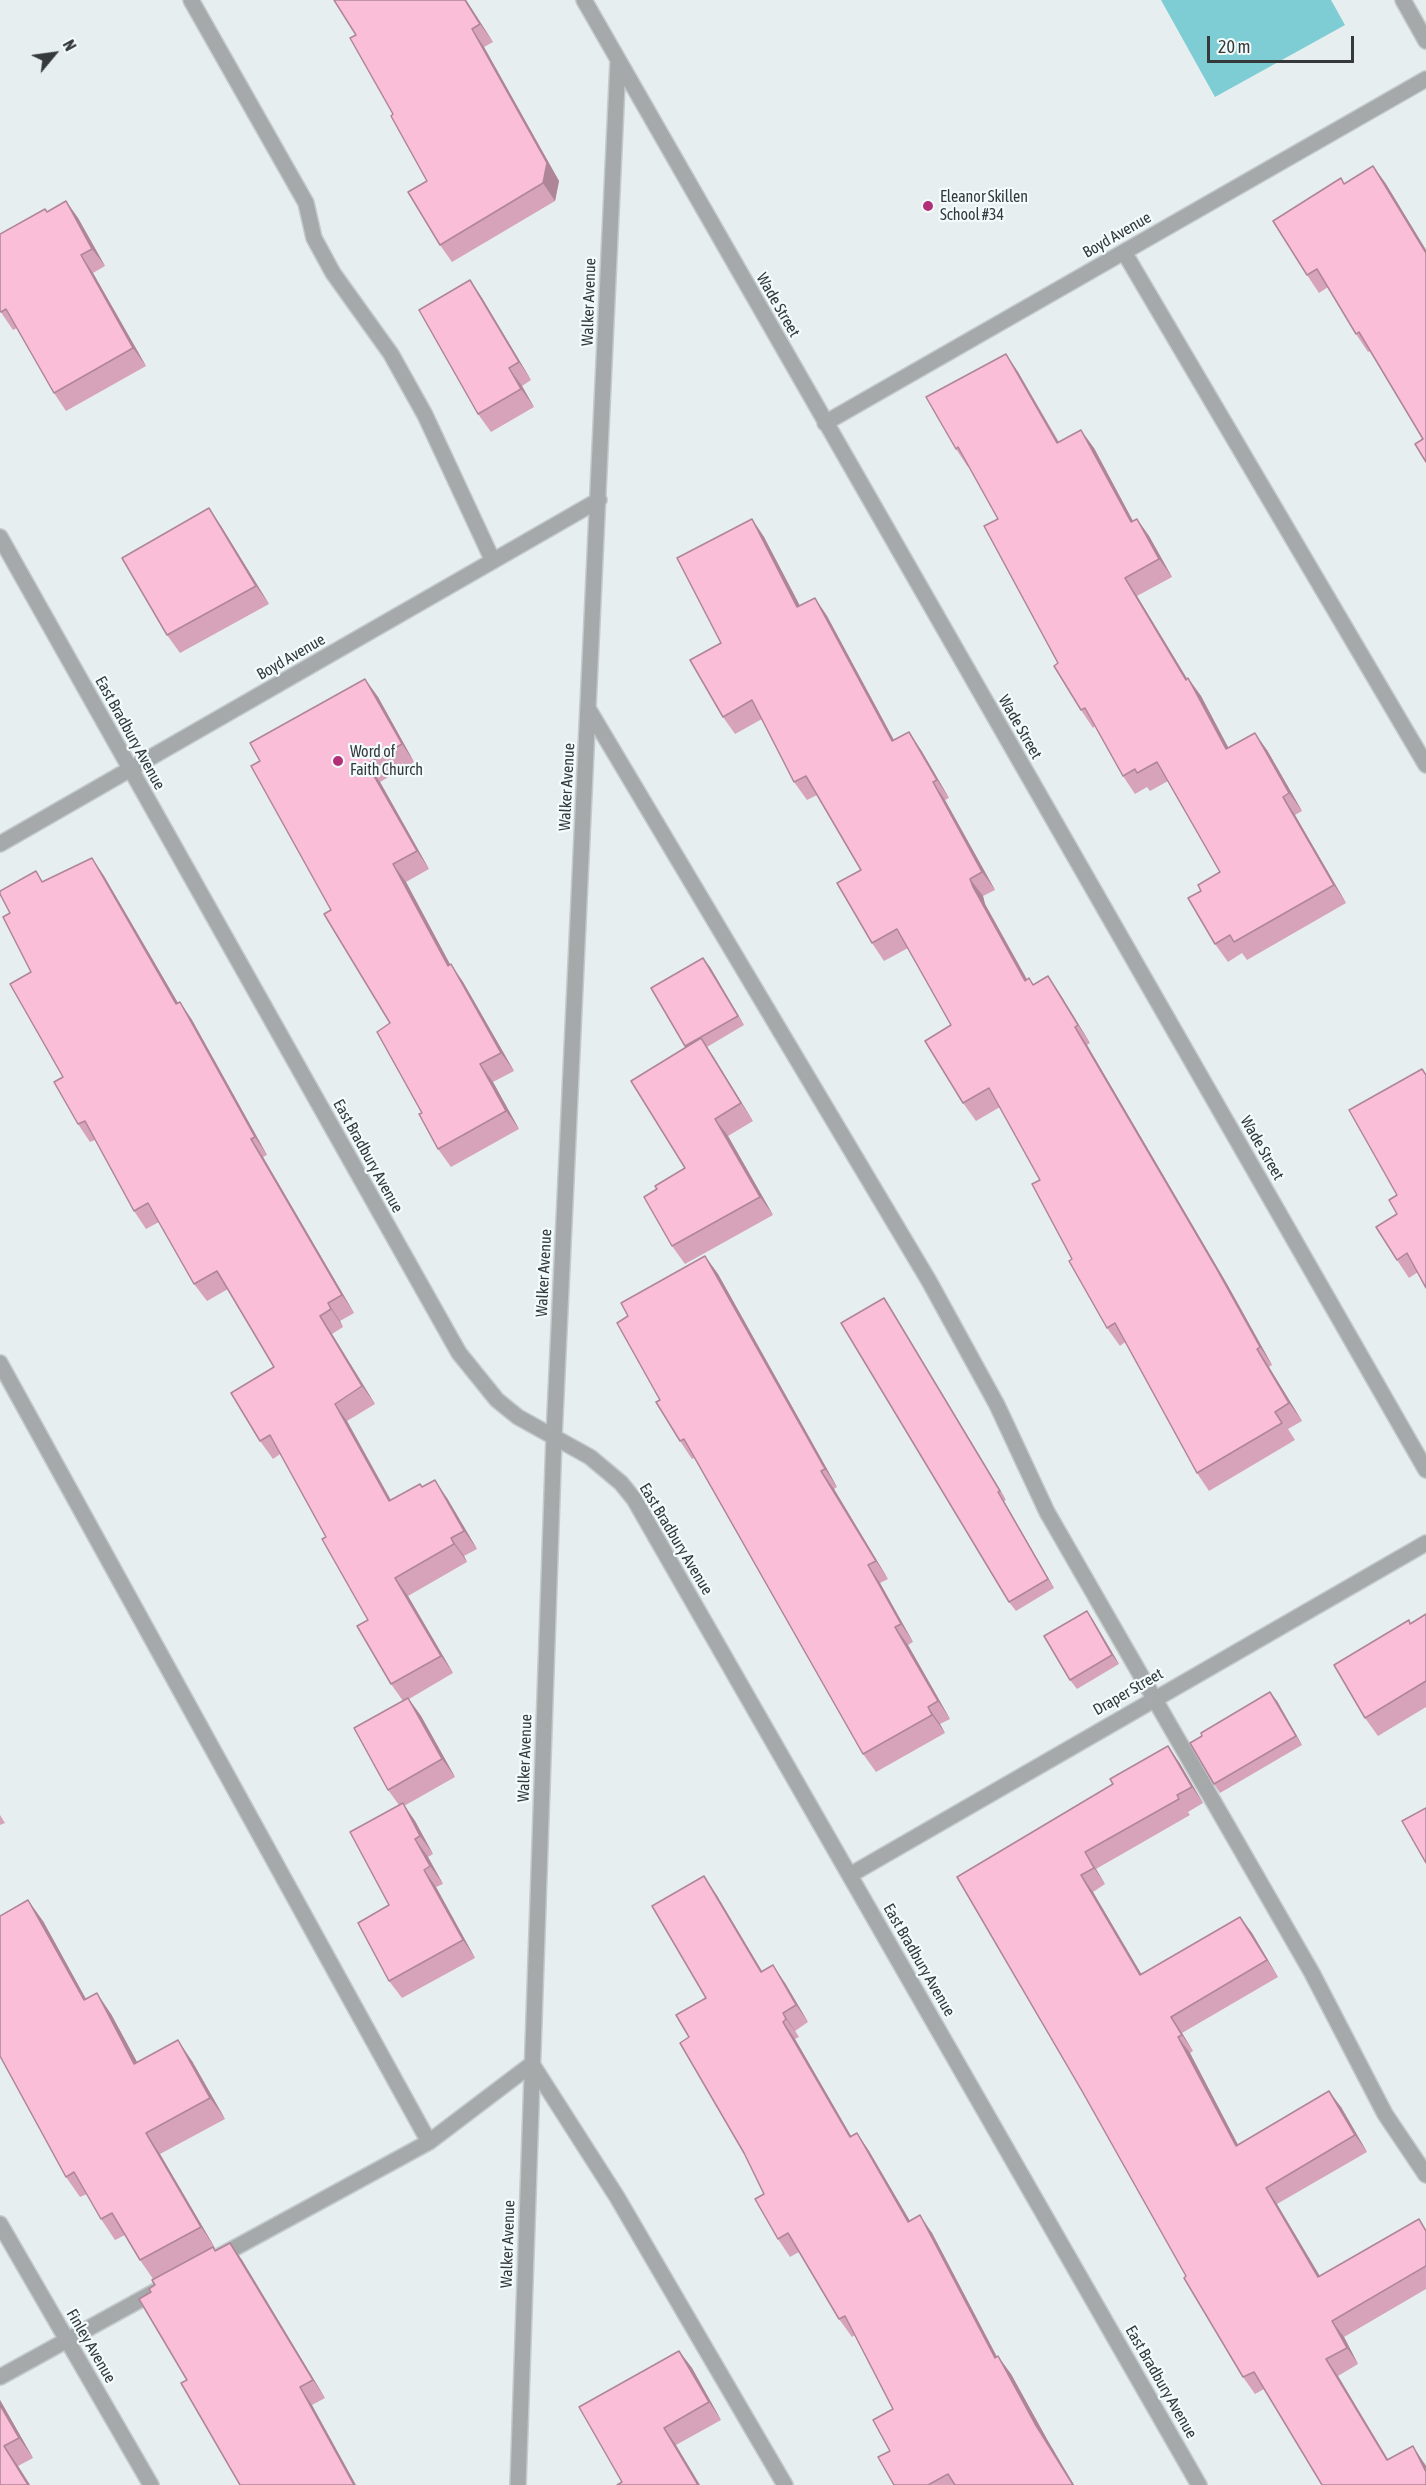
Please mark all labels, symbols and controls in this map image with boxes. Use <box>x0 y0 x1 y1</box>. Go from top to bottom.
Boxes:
north arrow <box>24 24 84 84</box>
scale bar <box>1210 24 1357 62</box>
text: 20 m <box>1218 36 1250 57</box>
text: N <box>60 37 80 54</box>
place label: Eleanor Skillen School #34 <box>940 187 1028 225</box>
marker: Eleanor Skillen School #34 <box>921 199 935 213</box>
street label: Boyd Avenue <box>1080 208 1154 262</box>
street label: Walker Avenue <box>578 258 600 346</box>
street label: Wade Street <box>752 270 804 340</box>
street label: Boyd Avenue <box>254 630 328 684</box>
street label: East Bradbury Avenue <box>91 673 169 793</box>
street label: Wade Street <box>994 692 1046 762</box>
place label: Word of Faith Church <box>350 742 423 780</box>
street label: Walker Avenue <box>555 743 579 831</box>
marker: Word of Faith Church <box>331 754 345 768</box>
street label: East Bradbury Avenue <box>329 1096 407 1216</box>
street label: Wade Street <box>1236 1113 1288 1183</box>
street label: Walker Avenue <box>532 1229 556 1317</box>
street label: East Bradbury Avenue <box>635 1480 717 1598</box>
street label: Draper Street <box>1090 1664 1166 1720</box>
street label: Walker Avenue <box>514 1714 536 1802</box>
street label: East Bradbury Avenue <box>879 1900 959 2020</box>
street label: Walker Avenue <box>497 2200 519 2288</box>
street label: Finley Avenue <box>62 2306 120 2386</box>
street label: East Bradbury Avenue <box>1121 2322 1201 2442</box>

